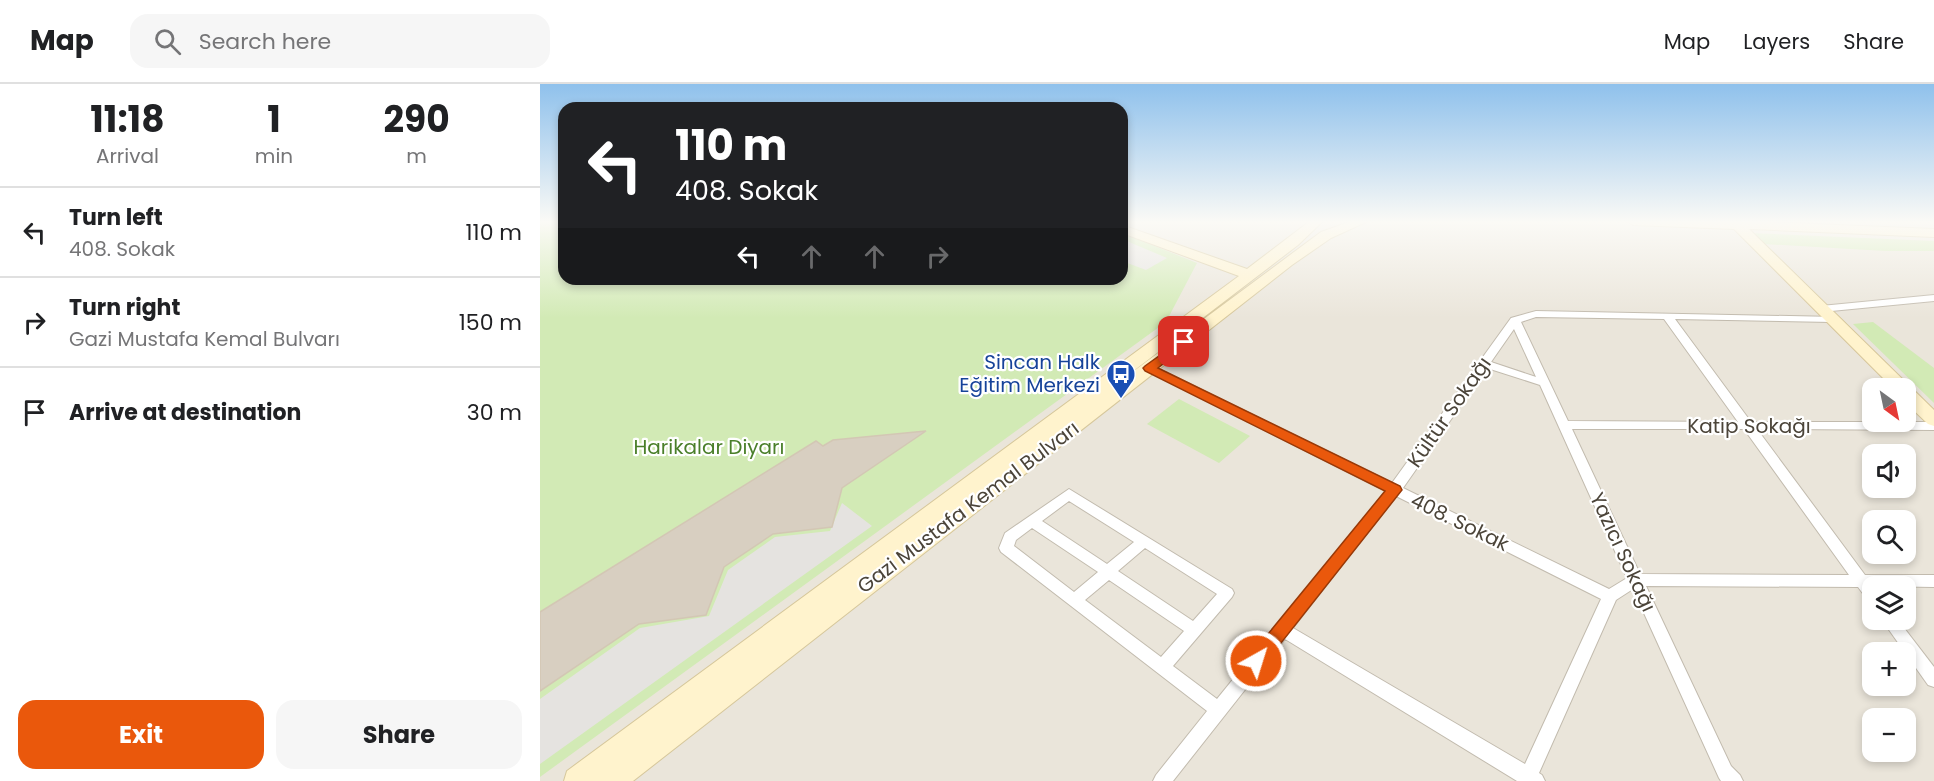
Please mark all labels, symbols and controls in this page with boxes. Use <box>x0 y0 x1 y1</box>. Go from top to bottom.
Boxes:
search box <box>130 14 550 68</box>
text: Map <box>30 21 94 60</box>
icon: search <box>151 25 184 58</box>
text: Search here <box>199 26 331 57</box>
text: Map <box>1664 27 1710 56</box>
text: Layers <box>1743 27 1810 56</box>
text: Share <box>1843 27 1904 56</box>
text: 11:18 <box>90 94 165 145</box>
text: 1 <box>267 94 281 145</box>
text: 290 <box>383 94 450 145</box>
text: 110 m <box>675 116 787 175</box>
icon: left <box>576 126 654 204</box>
text: Arrival <box>96 142 159 170</box>
text: min <box>255 142 293 170</box>
text: m <box>406 142 427 170</box>
text: 408. Sokak <box>675 172 818 209</box>
text: Turn left <box>69 202 163 233</box>
icon: left <box>18 216 51 249</box>
text: 110 m <box>466 217 522 248</box>
text: 408. Sokak <box>69 235 175 263</box>
icon: left <box>732 240 765 273</box>
icon: ahead <box>795 240 828 273</box>
icon: ahead <box>858 240 891 273</box>
icon: right <box>921 240 954 273</box>
text: Turn right <box>69 292 180 323</box>
icon: right <box>18 306 51 339</box>
text: 150 m <box>459 307 522 338</box>
pin <box>1158 316 1209 367</box>
text: Gazi Mustafa Kemal Bulvarı <box>69 325 340 353</box>
icon: arrive <box>1167 325 1200 358</box>
place label: Sincan Halk Eğitim Merkezi <box>959 348 1101 399</box>
street label: Kültür Sokağı <box>1400 351 1498 473</box>
bus stop icon: Sincan Halk Eğitim Merkezi <box>1105 358 1137 400</box>
north arrow <box>1862 378 1916 432</box>
map controls <box>1862 378 1916 762</box>
icon: arrive <box>18 396 51 429</box>
text: Arrive at destination <box>69 397 301 428</box>
text: 30 m <box>467 397 522 428</box>
street label: Katip Sokağı <box>1687 412 1811 440</box>
street label: Gazi Mustafa Kemal Bulvarı <box>851 414 1085 600</box>
park label: Harikalar Diyarı <box>633 433 785 461</box>
button: sound <box>1862 444 1916 498</box>
street label: 408. Sokak <box>1406 486 1514 558</box>
street label: Yazıcı Sokağı <box>1583 488 1663 616</box>
button: search <box>1862 510 1916 564</box>
button: layers <box>1862 576 1916 630</box>
position arrow <box>1224 629 1288 693</box>
button: + <box>1862 642 1916 696</box>
button: Exit <box>18 700 264 769</box>
button: Share <box>276 700 522 769</box>
button: − <box>1862 708 1916 762</box>

